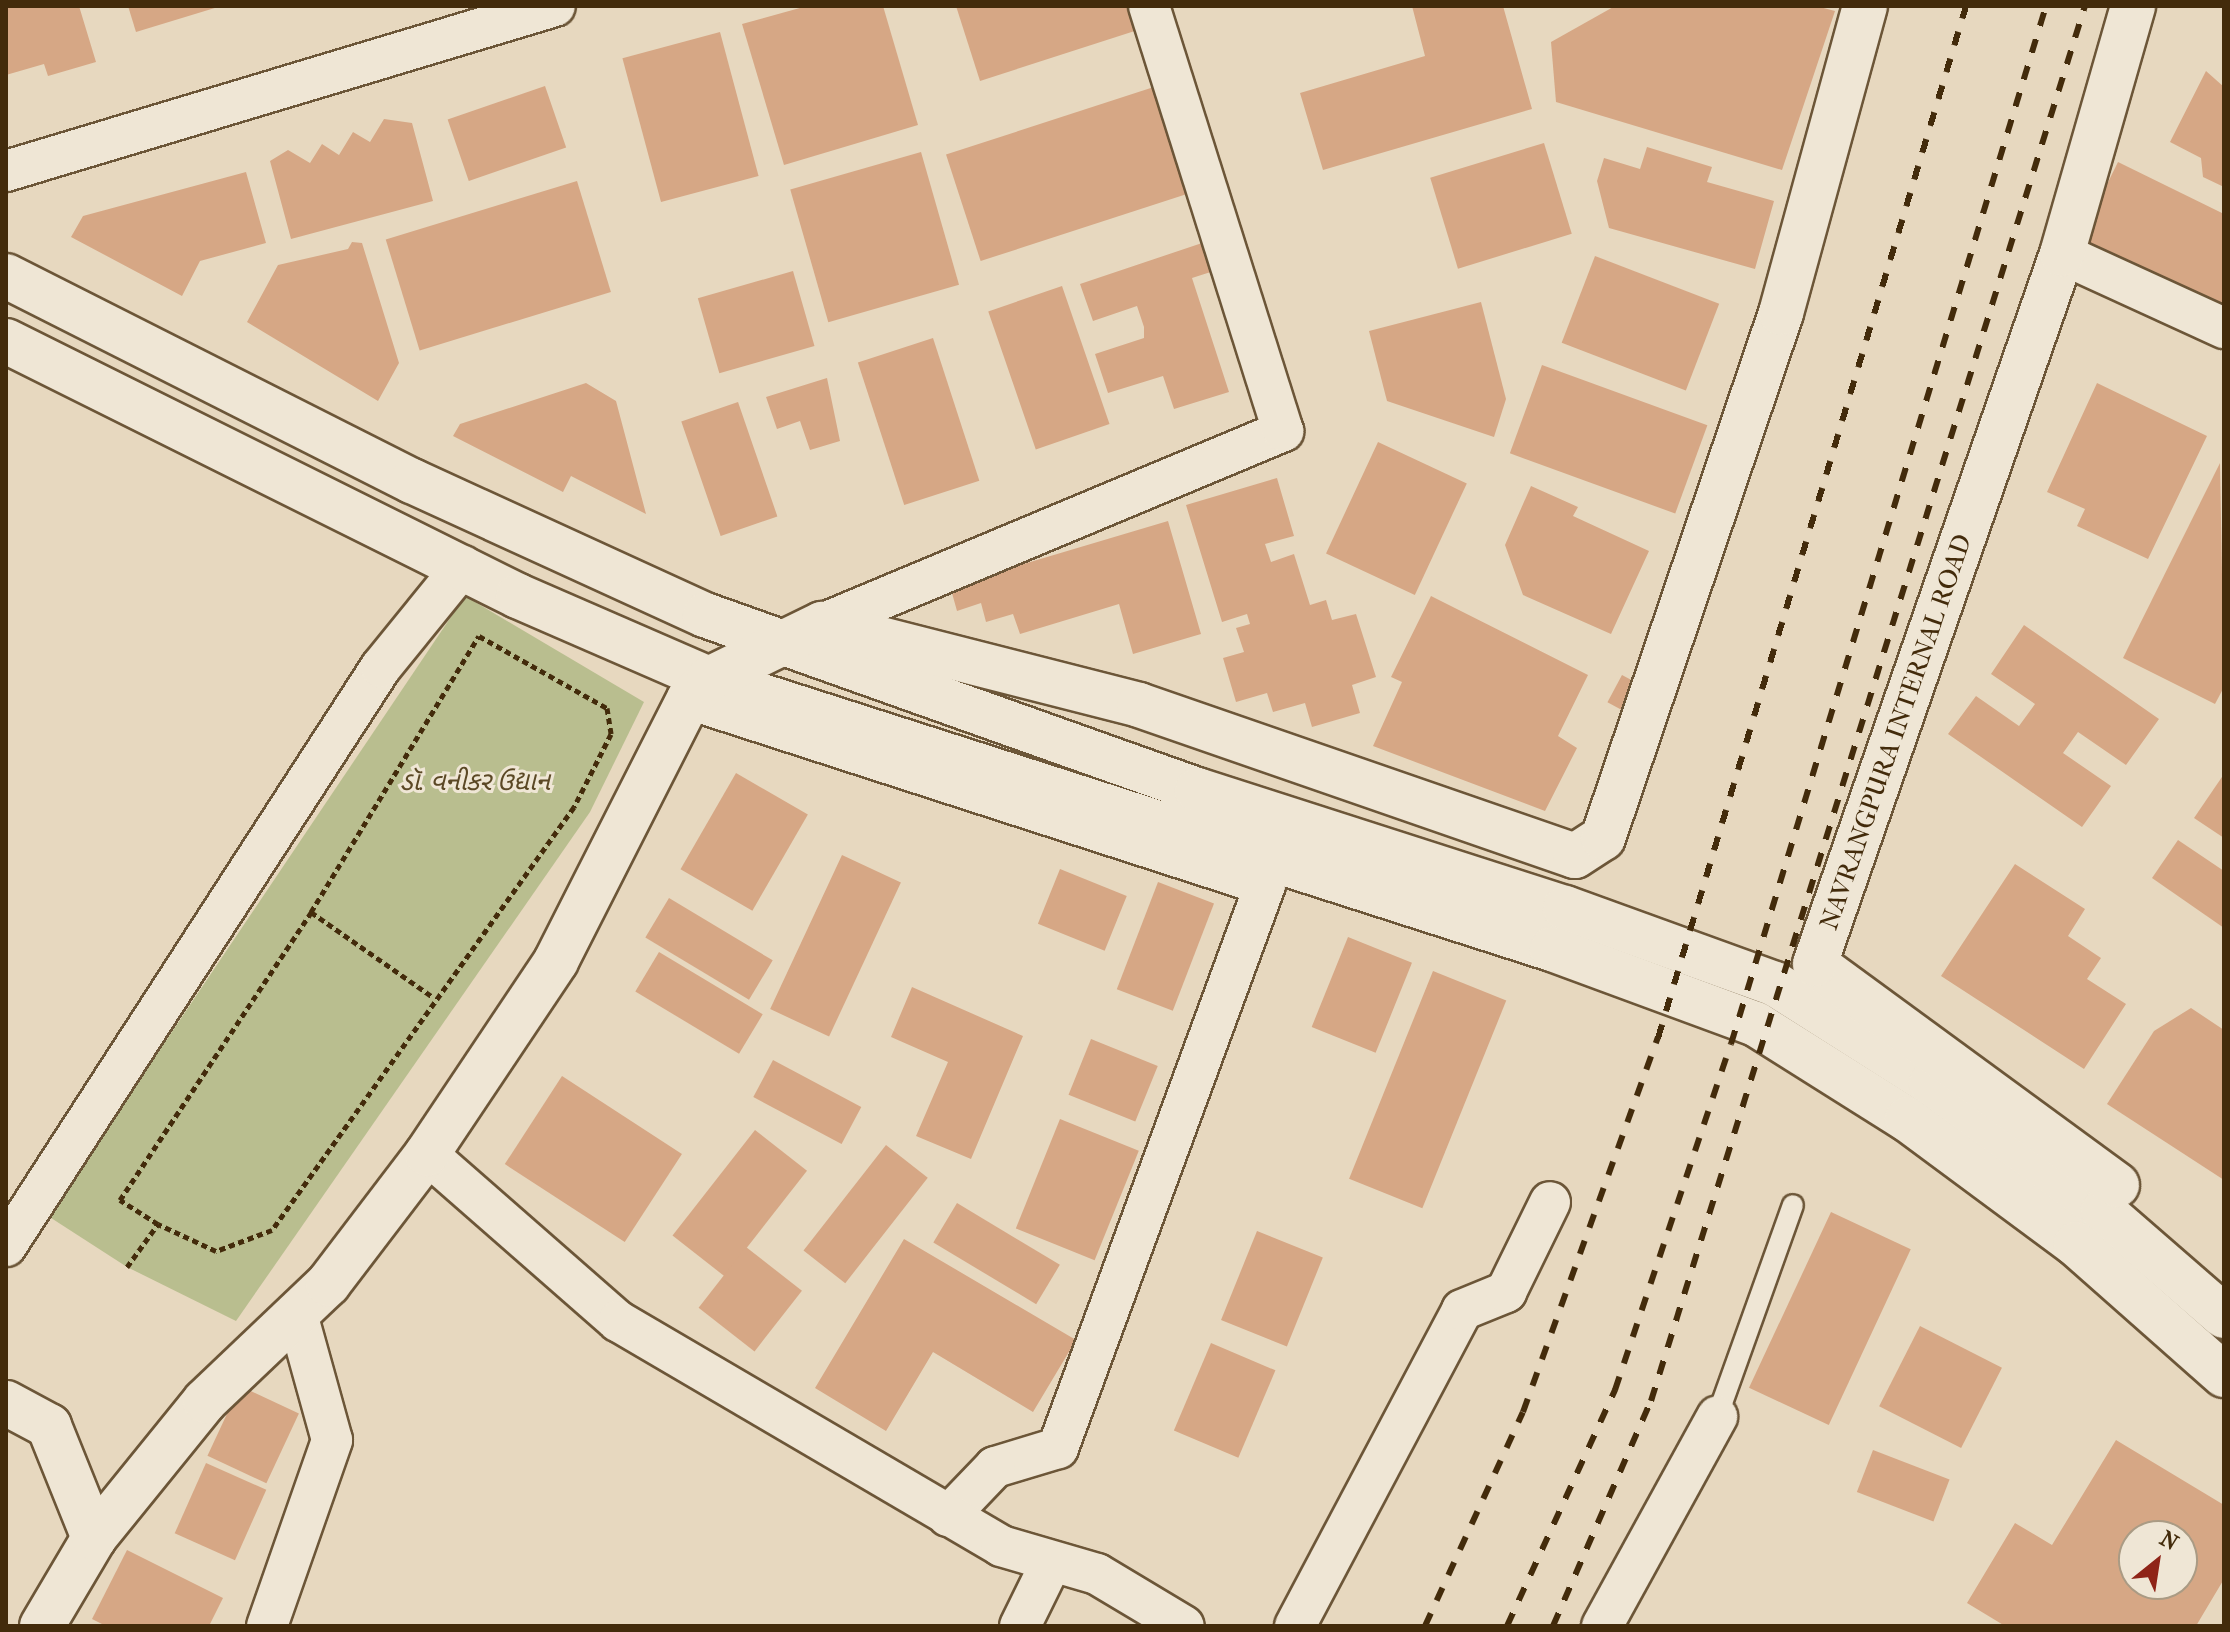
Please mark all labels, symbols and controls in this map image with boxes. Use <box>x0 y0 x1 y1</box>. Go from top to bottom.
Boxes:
street label: NAVRANGPURA INTERNAL ROAD <box>1813 530 1979 934</box>
park label: ડૉ. વનીકર ઉદ્યાન <box>400 766 550 798</box>
north arrow <box>2118 1520 2198 1600</box>
text: N <box>2155 1526 2183 1556</box>

